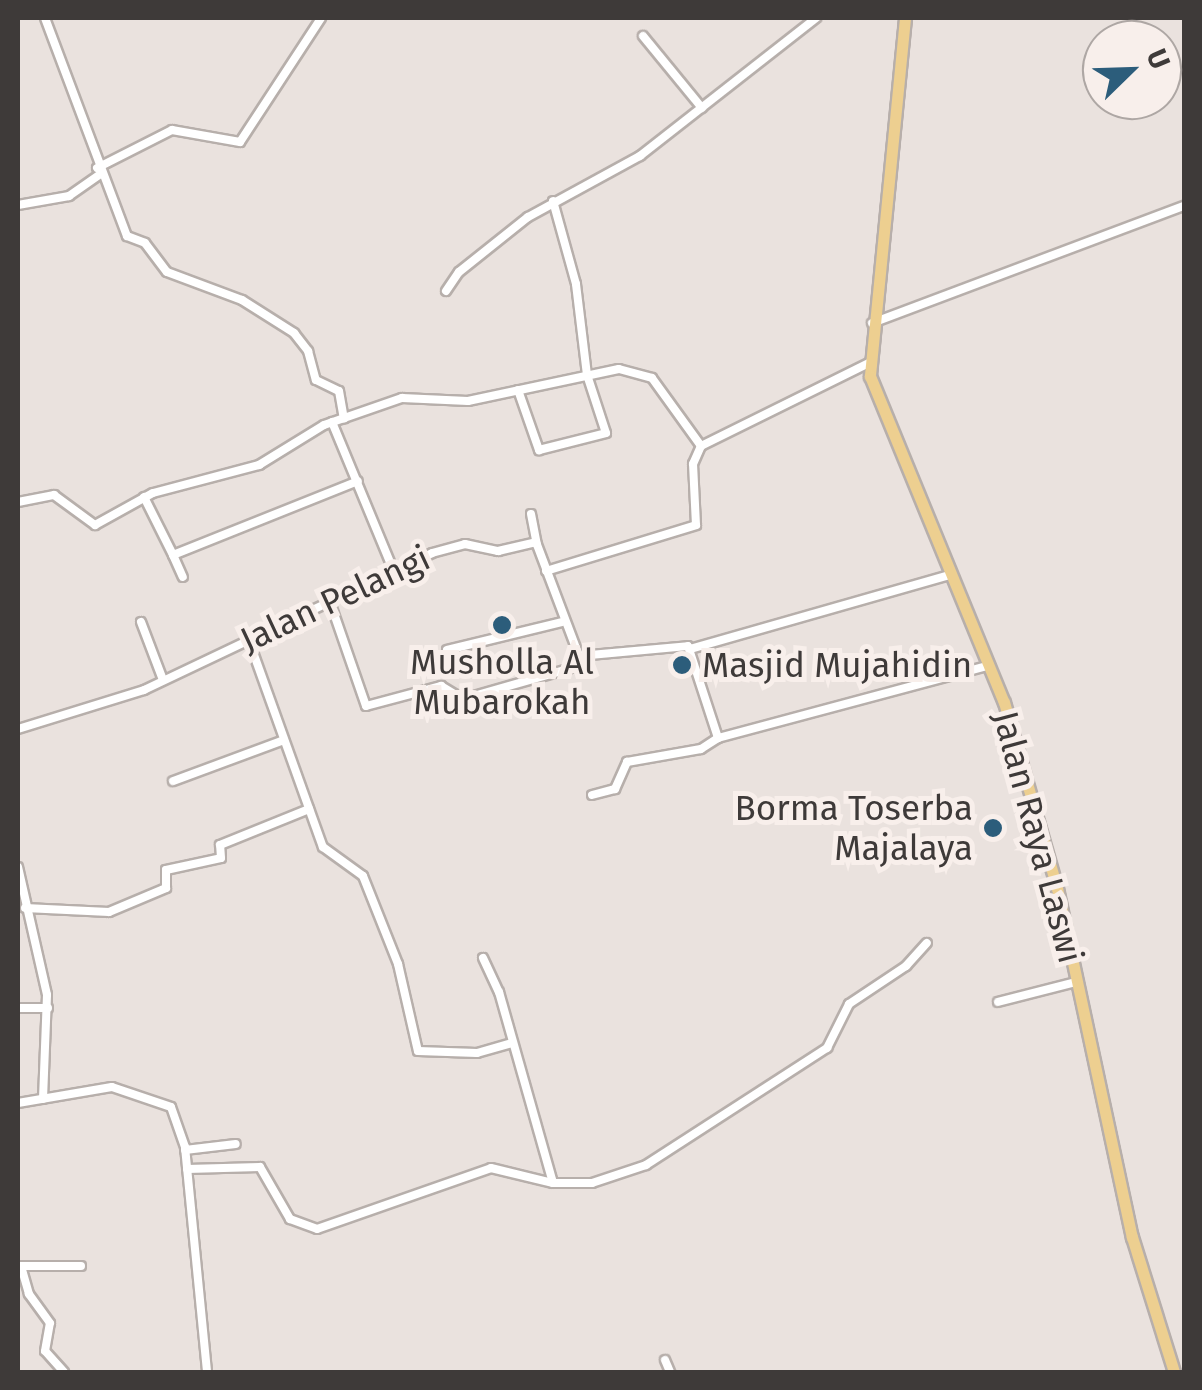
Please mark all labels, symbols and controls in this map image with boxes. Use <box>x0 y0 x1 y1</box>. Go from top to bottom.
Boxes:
north arrow <box>1082 20 1182 120</box>
text: U <box>1139 44 1177 74</box>
street label: Jalan Pelangi <box>234 537 436 661</box>
marker: Musholla Al Mubarokah <box>491 614 513 636</box>
place label: Musholla Al Mubarokah <box>410 641 594 723</box>
place label: Masjid Mujahidin <box>702 644 972 686</box>
marker: Masjid Mujahidin <box>671 654 693 676</box>
street label: Jalan Raya Laswi <box>984 706 1092 968</box>
place label: Borma Toserba Majalaya <box>734 787 973 869</box>
marker: Borma Toserba Majalaya <box>982 817 1004 839</box>

